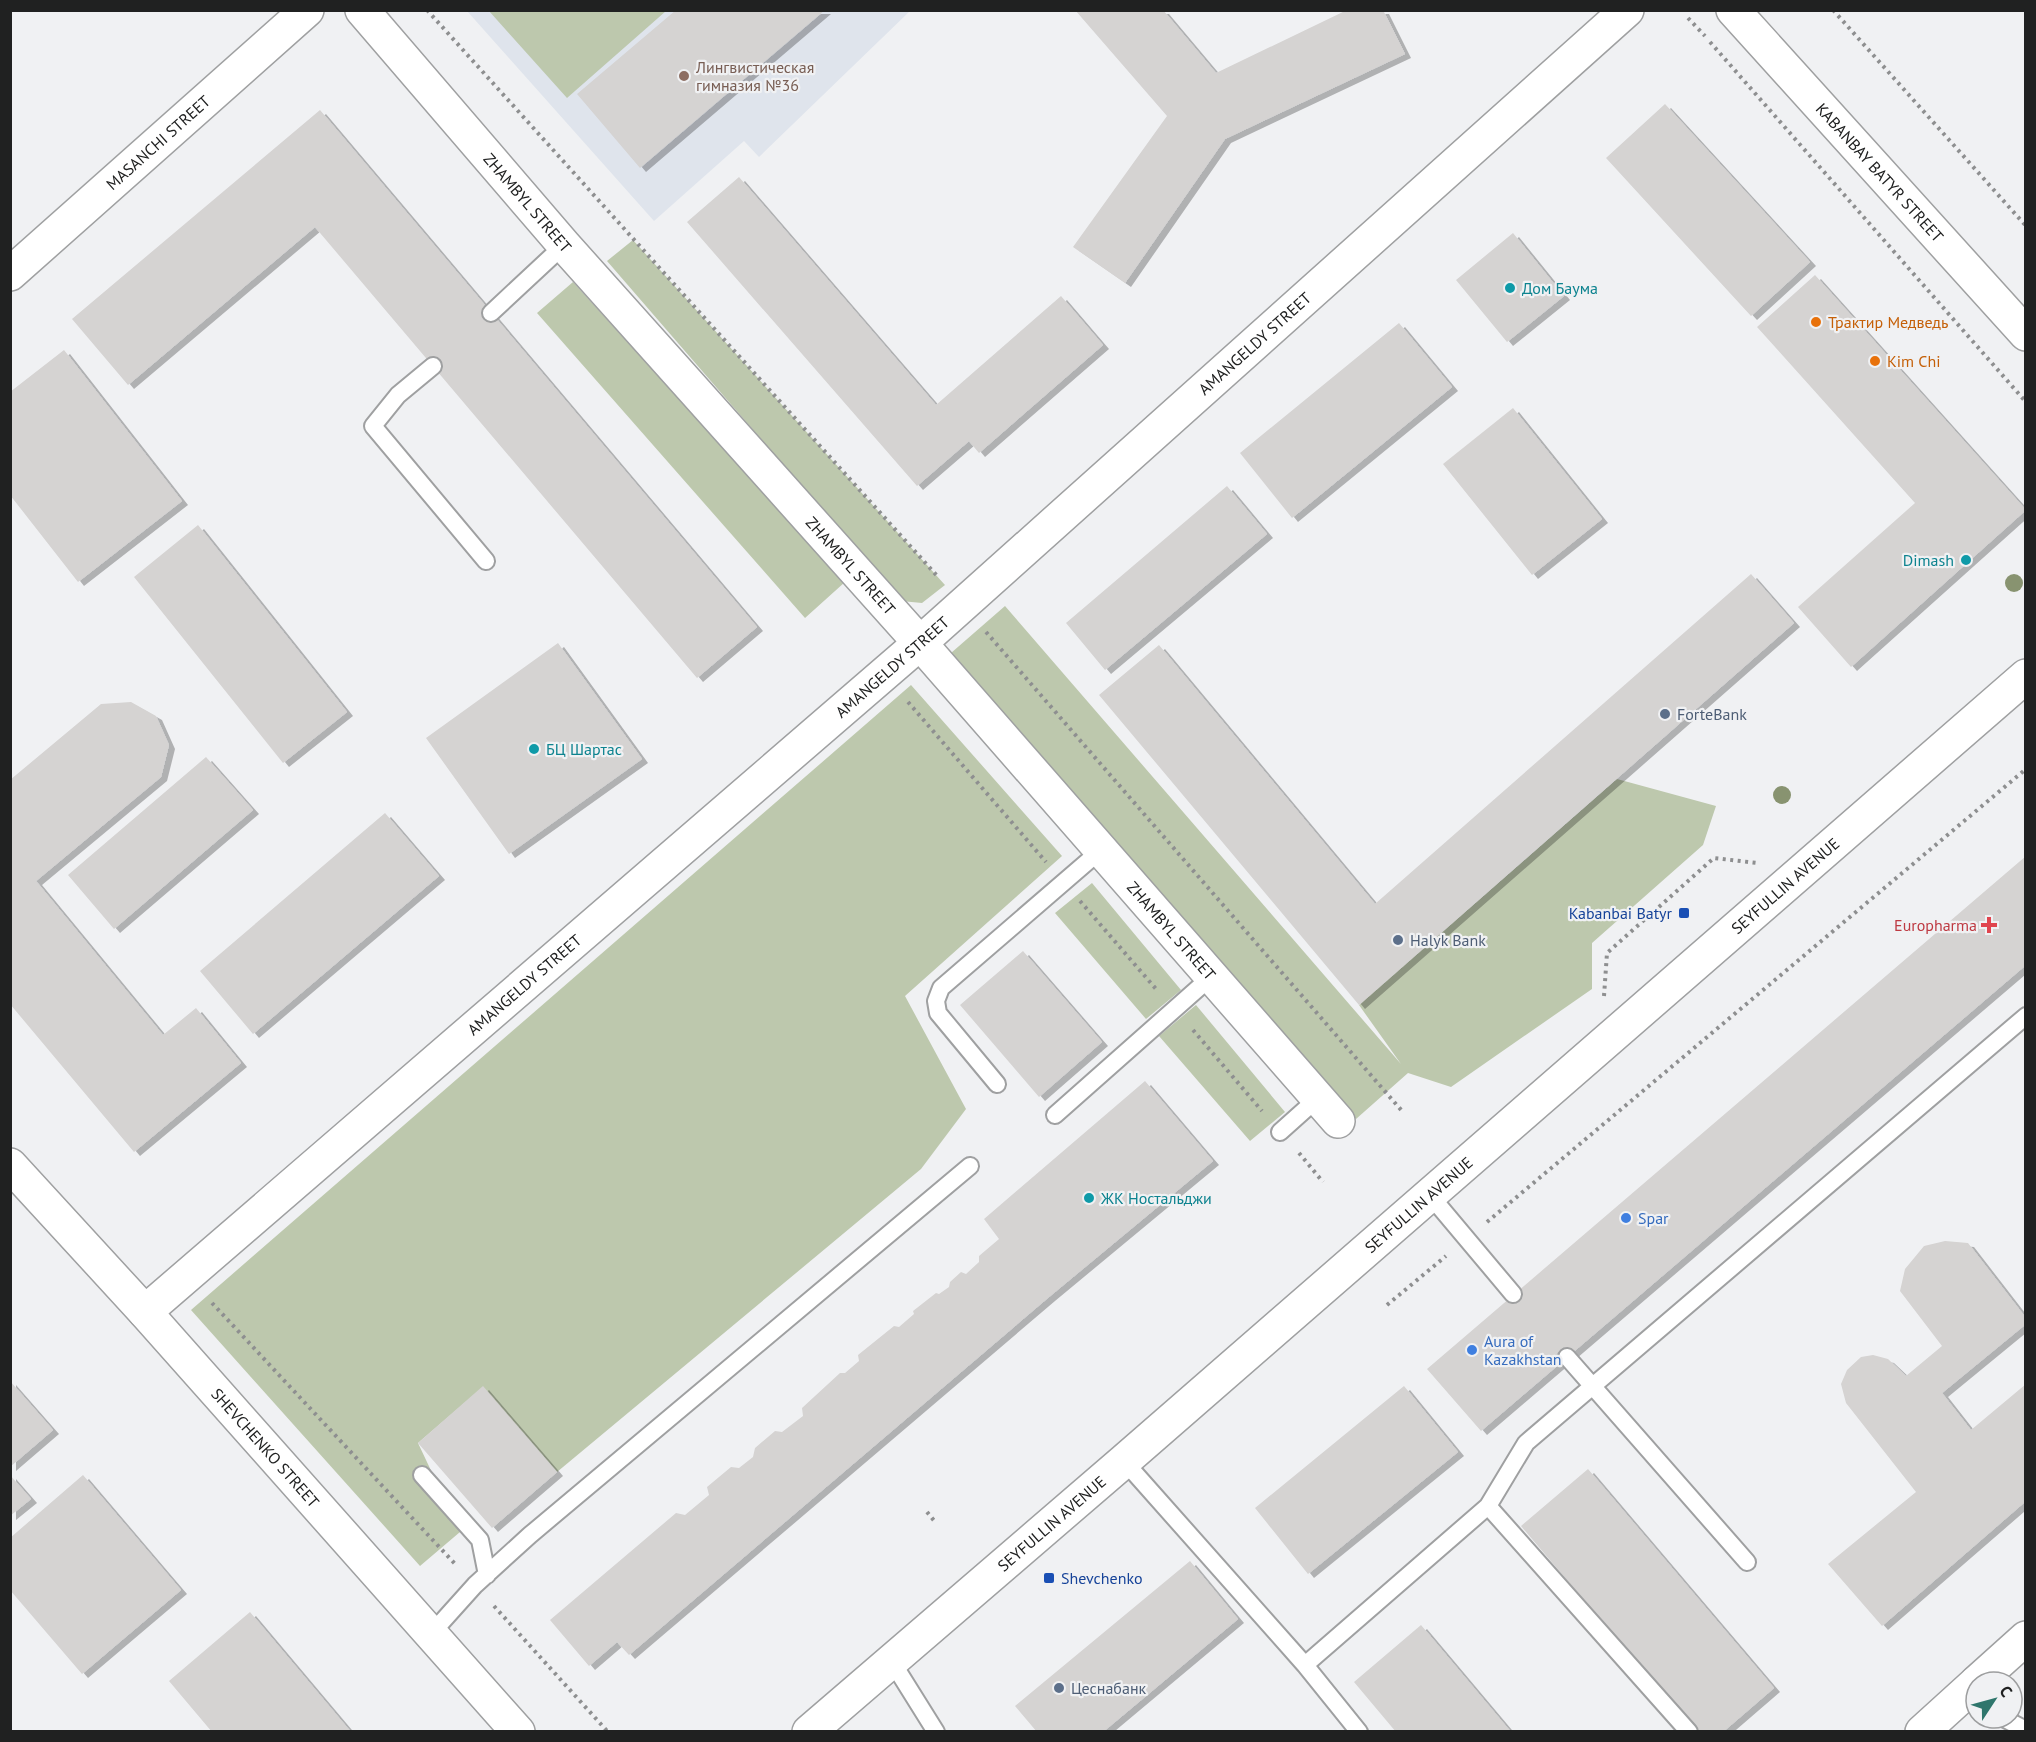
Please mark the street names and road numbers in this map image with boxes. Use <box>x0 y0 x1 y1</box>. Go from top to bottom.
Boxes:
street label: MASANCHI STREET <box>102 91 214 194</box>
street label: KABANBAY BATYR STREET <box>1812 99 1948 246</box>
street label: ZHAMBYL STREET <box>479 149 576 257</box>
street label: AMANGELDY STREET <box>1194 288 1315 399</box>
street label: ZHAMBYL STREET <box>802 512 900 619</box>
street label: AMANGELDY STREET <box>831 612 953 722</box>
street label: SEYFULLIN AVENUE <box>1727 833 1843 938</box>
street label: ZHAMBYL STREET <box>1123 877 1220 984</box>
street label: AMANGELDY STREET <box>463 930 586 1039</box>
street label: SEYFULLIN AVENUE <box>1360 1152 1477 1257</box>
street label: SHEVCHENKO STREET <box>207 1384 324 1512</box>
street label: SEYFULLIN AVENUE <box>993 1471 1110 1575</box>

